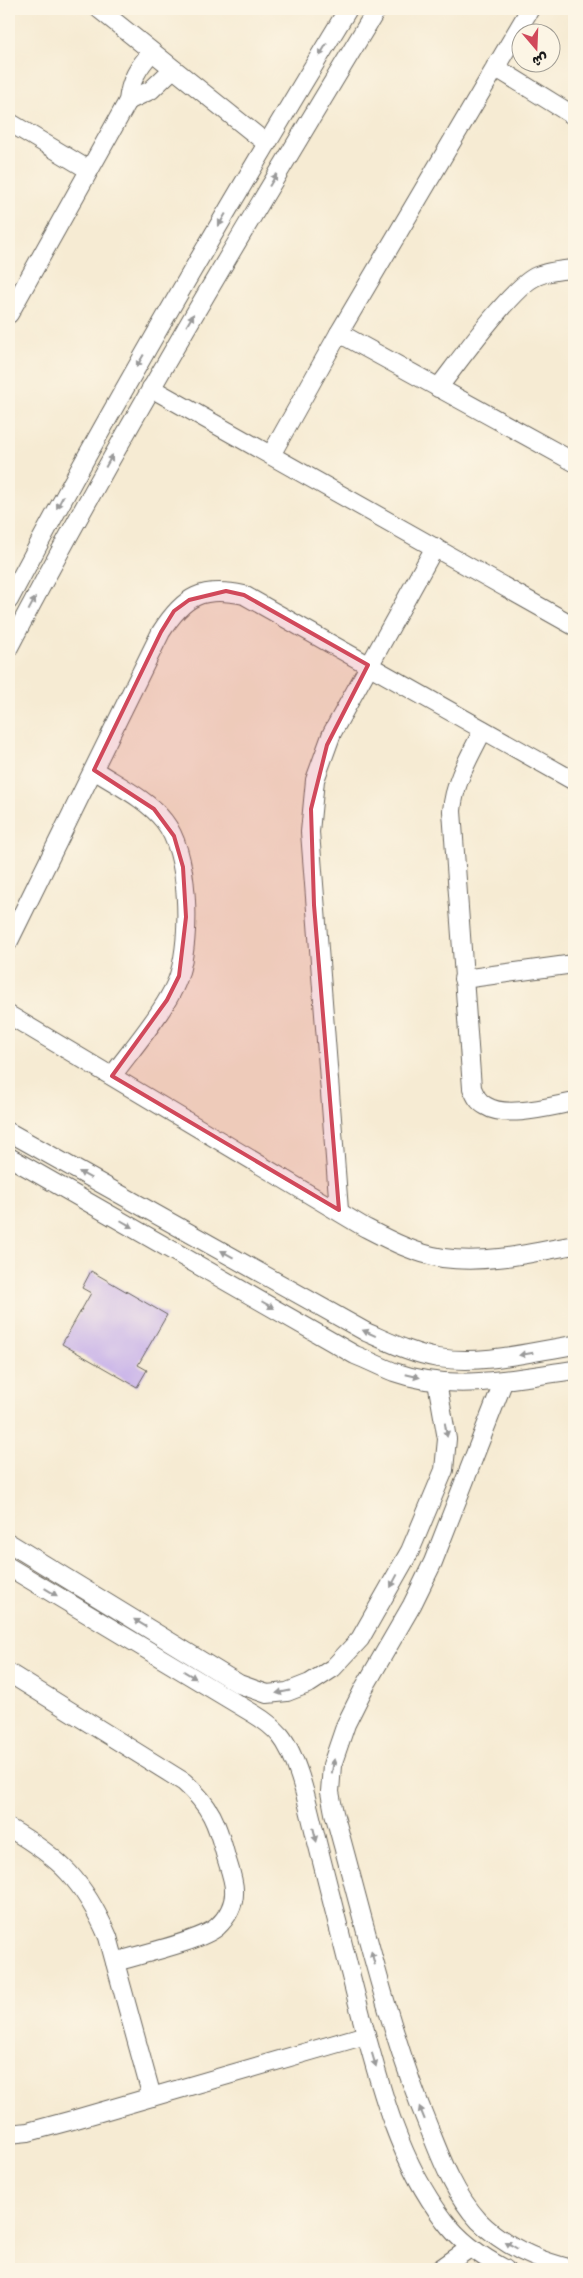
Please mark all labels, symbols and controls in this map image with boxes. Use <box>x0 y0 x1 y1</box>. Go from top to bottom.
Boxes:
north arrow <box>510 22 560 72</box>
one-way arrow <box>318 44 327 57</box>
text: ش <box>530 48 550 70</box>
one-way arrow <box>268 174 278 187</box>
one-way arrow <box>217 214 226 227</box>
one-way arrow <box>185 313 194 326</box>
one-way arrow <box>136 354 145 367</box>
one-way arrow <box>105 454 113 468</box>
one-way arrow <box>56 495 64 509</box>
one-way arrow <box>27 597 36 610</box>
one-way arrow <box>78 1171 92 1179</box>
one-way arrow <box>120 1220 134 1229</box>
one-way arrow <box>220 1250 234 1259</box>
one-way arrow <box>261 1301 276 1309</box>
one-way arrow <box>362 1329 376 1337</box>
one-way arrow <box>518 1350 534 1358</box>
one-way arrow <box>406 1372 421 1380</box>
one-way arrow <box>442 1422 450 1438</box>
one-way arrow <box>390 1574 398 1588</box>
one-way arrow <box>44 1587 57 1596</box>
one-way arrow <box>133 1619 146 1628</box>
one-way arrow <box>183 1671 196 1680</box>
one-way arrow <box>275 1688 291 1696</box>
one-way arrow <box>329 1758 337 1774</box>
one-way arrow <box>311 1827 319 1843</box>
one-way arrow <box>369 1951 377 1966</box>
one-way arrow <box>370 2053 378 2068</box>
one-way arrow <box>418 2105 426 2120</box>
one-way arrow <box>503 2241 518 2249</box>

